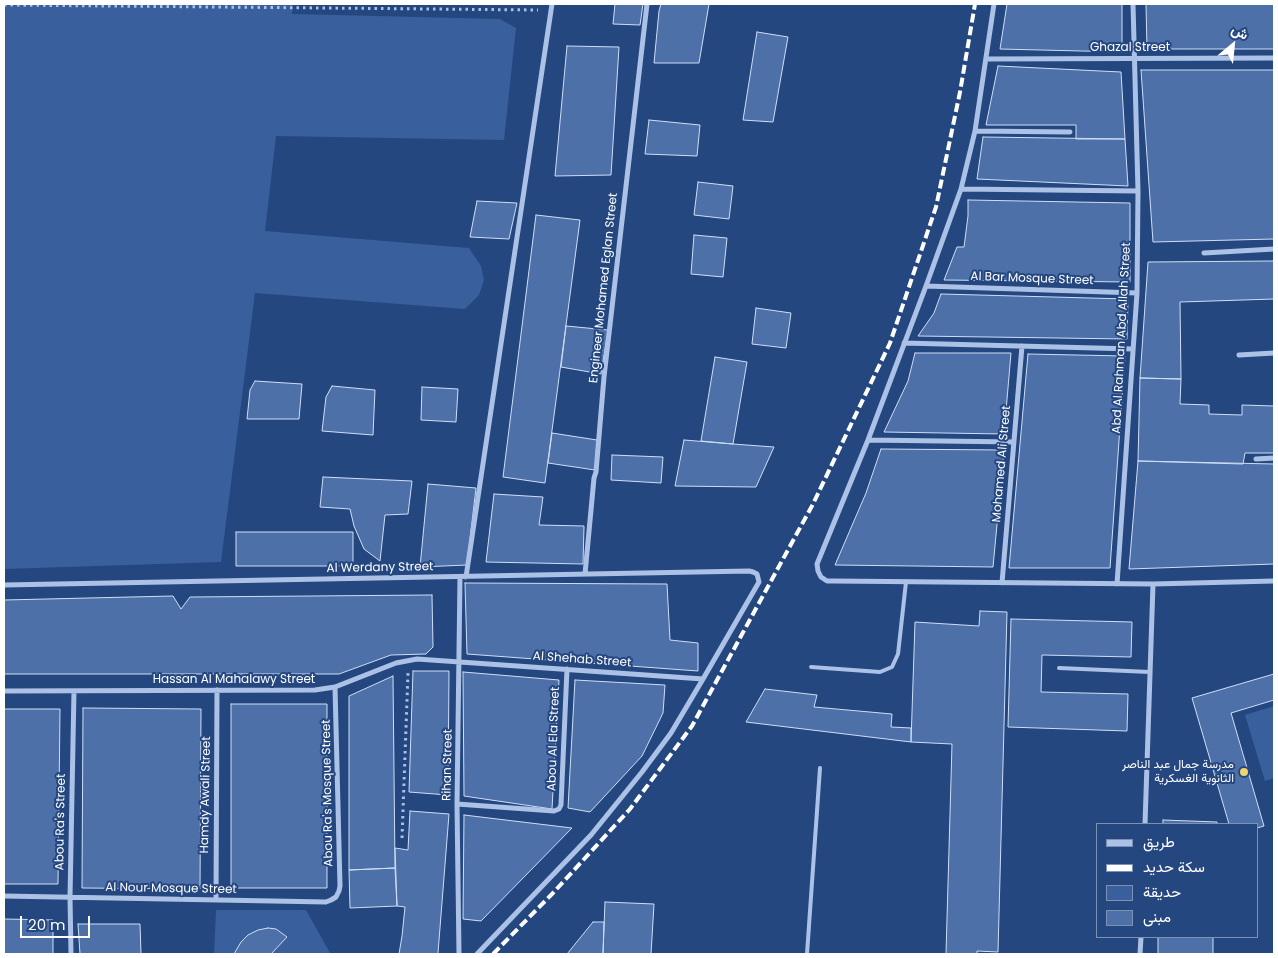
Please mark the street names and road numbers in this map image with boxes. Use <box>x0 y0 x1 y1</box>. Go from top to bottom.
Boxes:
street label: Ghazal Street <box>1090 41 1170 55</box>
street label: Engineer Mohamed Eglan Street <box>587 192 621 384</box>
street label: Abd Al Rahman Abd Allah Street <box>1110 242 1134 434</box>
street label: Al Bar Mosque Street <box>970 270 1094 288</box>
street label: Mohamed Ali Street <box>990 405 1014 523</box>
street label: Al Werdany Street <box>326 560 434 576</box>
street label: Al Shehab Street <box>532 649 632 671</box>
street label: Hassan Al Mahalawy Street <box>153 673 315 687</box>
street label: Abou Al Ela Street <box>545 686 563 792</box>
street label: Abou Ra's Mosque Street <box>320 719 336 867</box>
street label: Rihan Street <box>440 729 456 801</box>
street label: Hamdy Awali Street <box>198 736 214 854</box>
street label: Abou Ra's Street <box>53 774 69 870</box>
street label: Al Nour Mosque Street <box>105 881 237 897</box>

